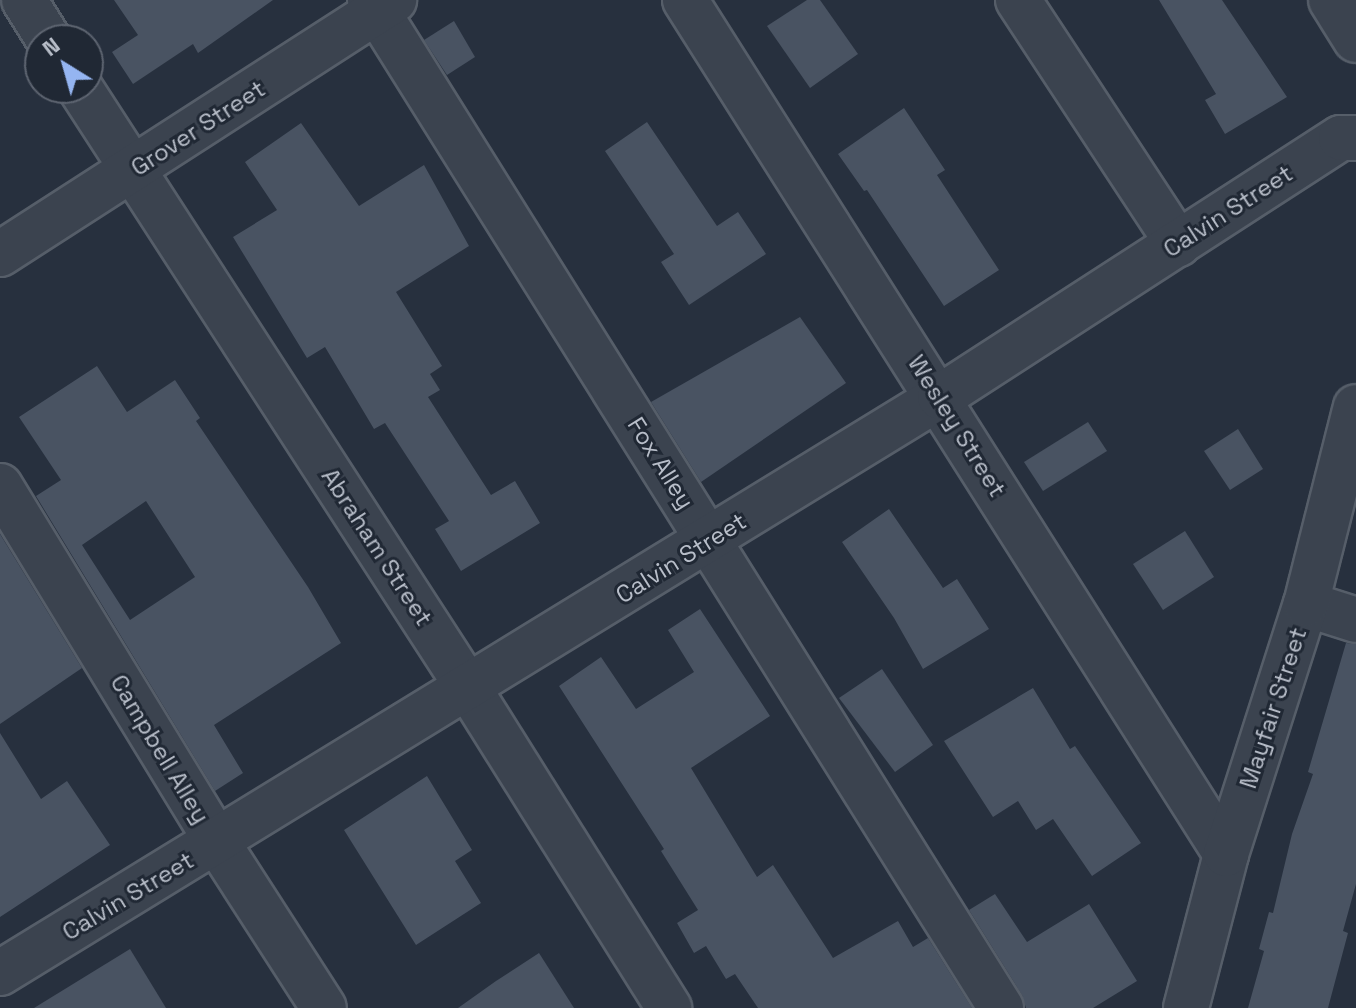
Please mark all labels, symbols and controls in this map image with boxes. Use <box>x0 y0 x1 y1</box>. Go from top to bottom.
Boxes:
north arrow <box>24 24 104 104</box>
text: N <box>36 31 65 62</box>
street label: Grover Street <box>126 74 270 182</box>
street label: Calvin Street <box>1158 159 1298 263</box>
street label: Wesley Street <box>902 350 1012 502</box>
street label: Fox Alley <box>621 412 701 514</box>
street label: Abraham Street <box>315 463 439 631</box>
street label: Calvin Street <box>611 507 751 609</box>
street label: Mayfair Street <box>1233 624 1313 792</box>
street label: Campbell Alley <box>104 669 216 829</box>
street label: Calvin Street <box>57 846 199 946</box>

